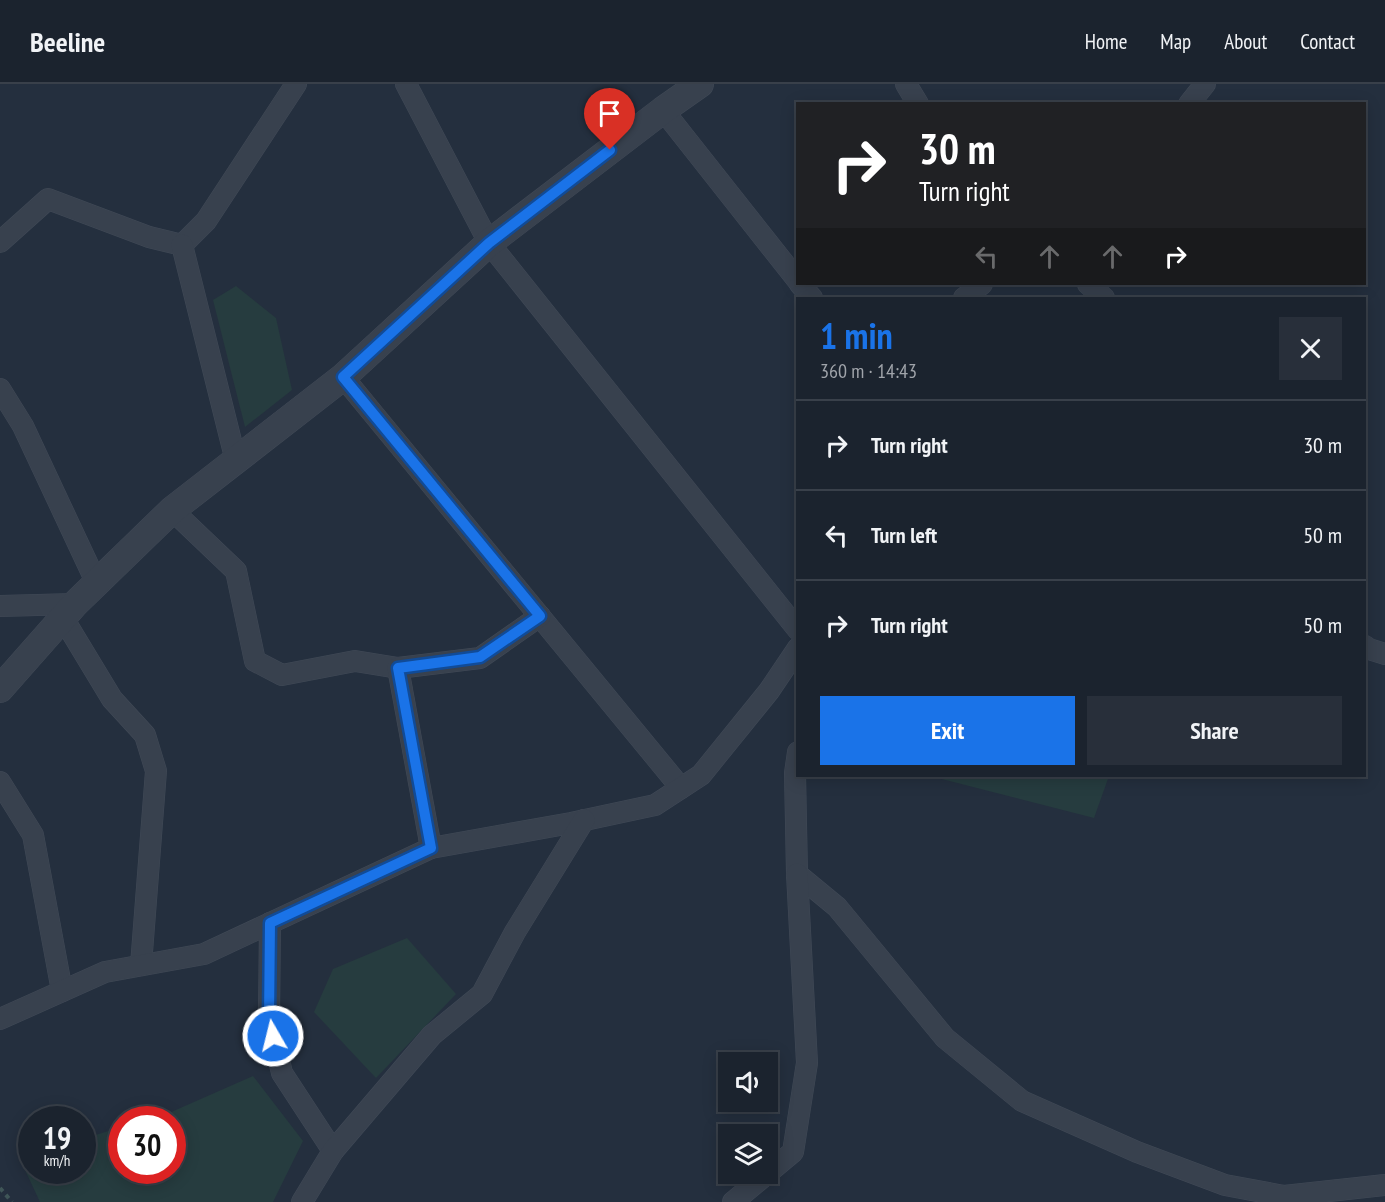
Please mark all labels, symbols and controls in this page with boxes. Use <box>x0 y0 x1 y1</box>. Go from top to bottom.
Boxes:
text: Beeline <box>30 23 105 60</box>
text: Home <box>1085 28 1127 55</box>
text: Map <box>1160 28 1191 55</box>
text: About <box>1224 28 1267 55</box>
text: Contact <box>1300 28 1355 55</box>
pin <box>584 88 635 150</box>
icon: arrive <box>593 97 626 130</box>
text: 30 m <box>919 121 996 176</box>
icon: right <box>820 126 898 204</box>
text: Turn right <box>919 174 1010 208</box>
icon: left <box>970 240 1003 273</box>
icon: ahead <box>1033 240 1066 273</box>
icon: ahead <box>1096 240 1129 273</box>
icon: right <box>1159 240 1192 273</box>
text: 1 min <box>820 312 893 359</box>
button: close <box>1279 317 1342 380</box>
text: 360 m · 14:43 <box>820 358 917 384</box>
icon: right <box>820 429 853 462</box>
text: Turn right <box>871 431 948 459</box>
text: 30 m <box>1303 431 1342 459</box>
icon: left <box>820 519 853 552</box>
text: Turn left <box>871 521 937 549</box>
text: 50 m <box>1303 521 1342 549</box>
icon: right <box>820 609 853 642</box>
text: Turn right <box>871 611 948 639</box>
text: 50 m <box>1303 611 1342 639</box>
button: Exit <box>820 696 1075 765</box>
button: Share <box>1087 696 1342 765</box>
position arrow <box>241 1004 305 1068</box>
map controls <box>718 1052 778 1184</box>
button: sound <box>718 1052 778 1112</box>
speed limit sign: 30 <box>108 1106 186 1184</box>
text: 19 <box>43 1118 71 1157</box>
button: layers <box>718 1124 778 1184</box>
text: km/h <box>44 1151 70 1170</box>

